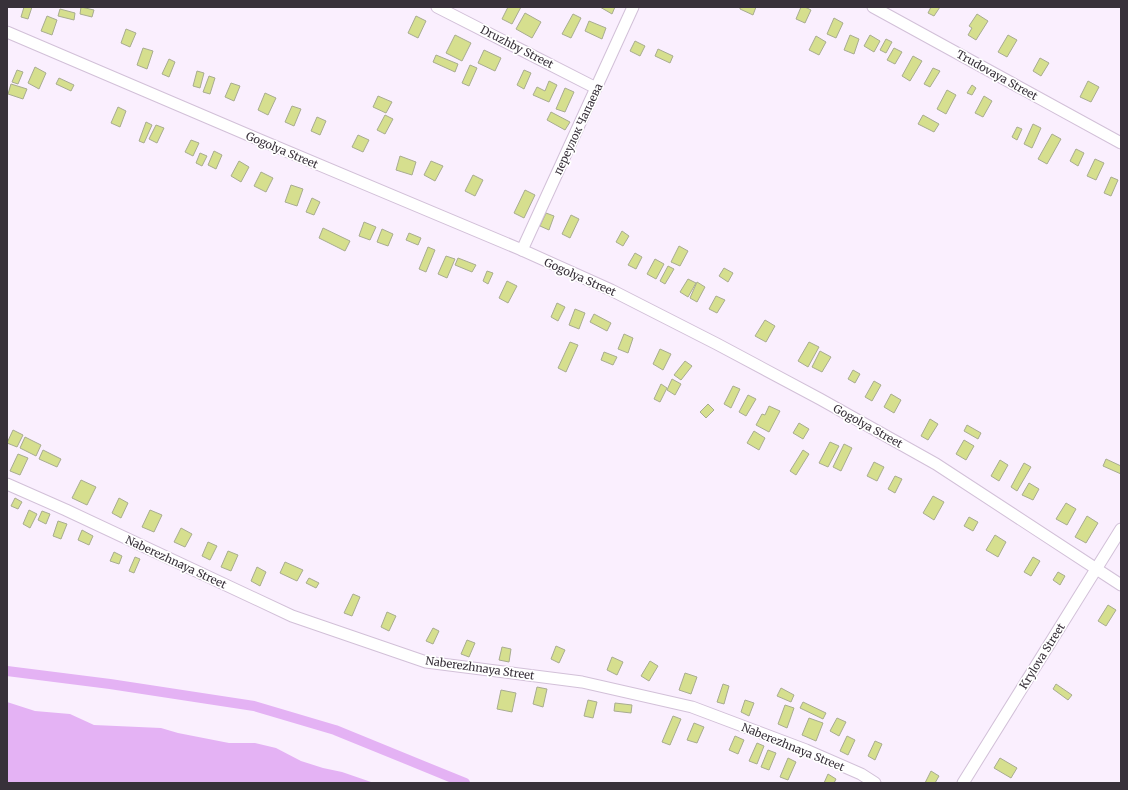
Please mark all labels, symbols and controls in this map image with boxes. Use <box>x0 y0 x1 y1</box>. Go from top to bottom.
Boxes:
street label: Druzhby Street <box>478 23 557 72</box>
street label: Trudovaya Street <box>954 47 1041 103</box>
street label: переулок Чапаева <box>551 81 605 177</box>
street label: Gogolya Street <box>244 128 321 172</box>
street label: Gogolya Street <box>542 255 619 299</box>
street label: Gogolya Street <box>831 401 906 451</box>
street label: Naberezhnaya Street <box>123 532 229 592</box>
street label: Krylova Street <box>1016 620 1068 692</box>
street label: Naberezhnaya Street <box>425 653 536 683</box>
street label: Naberezhnaya Street <box>740 720 847 774</box>

